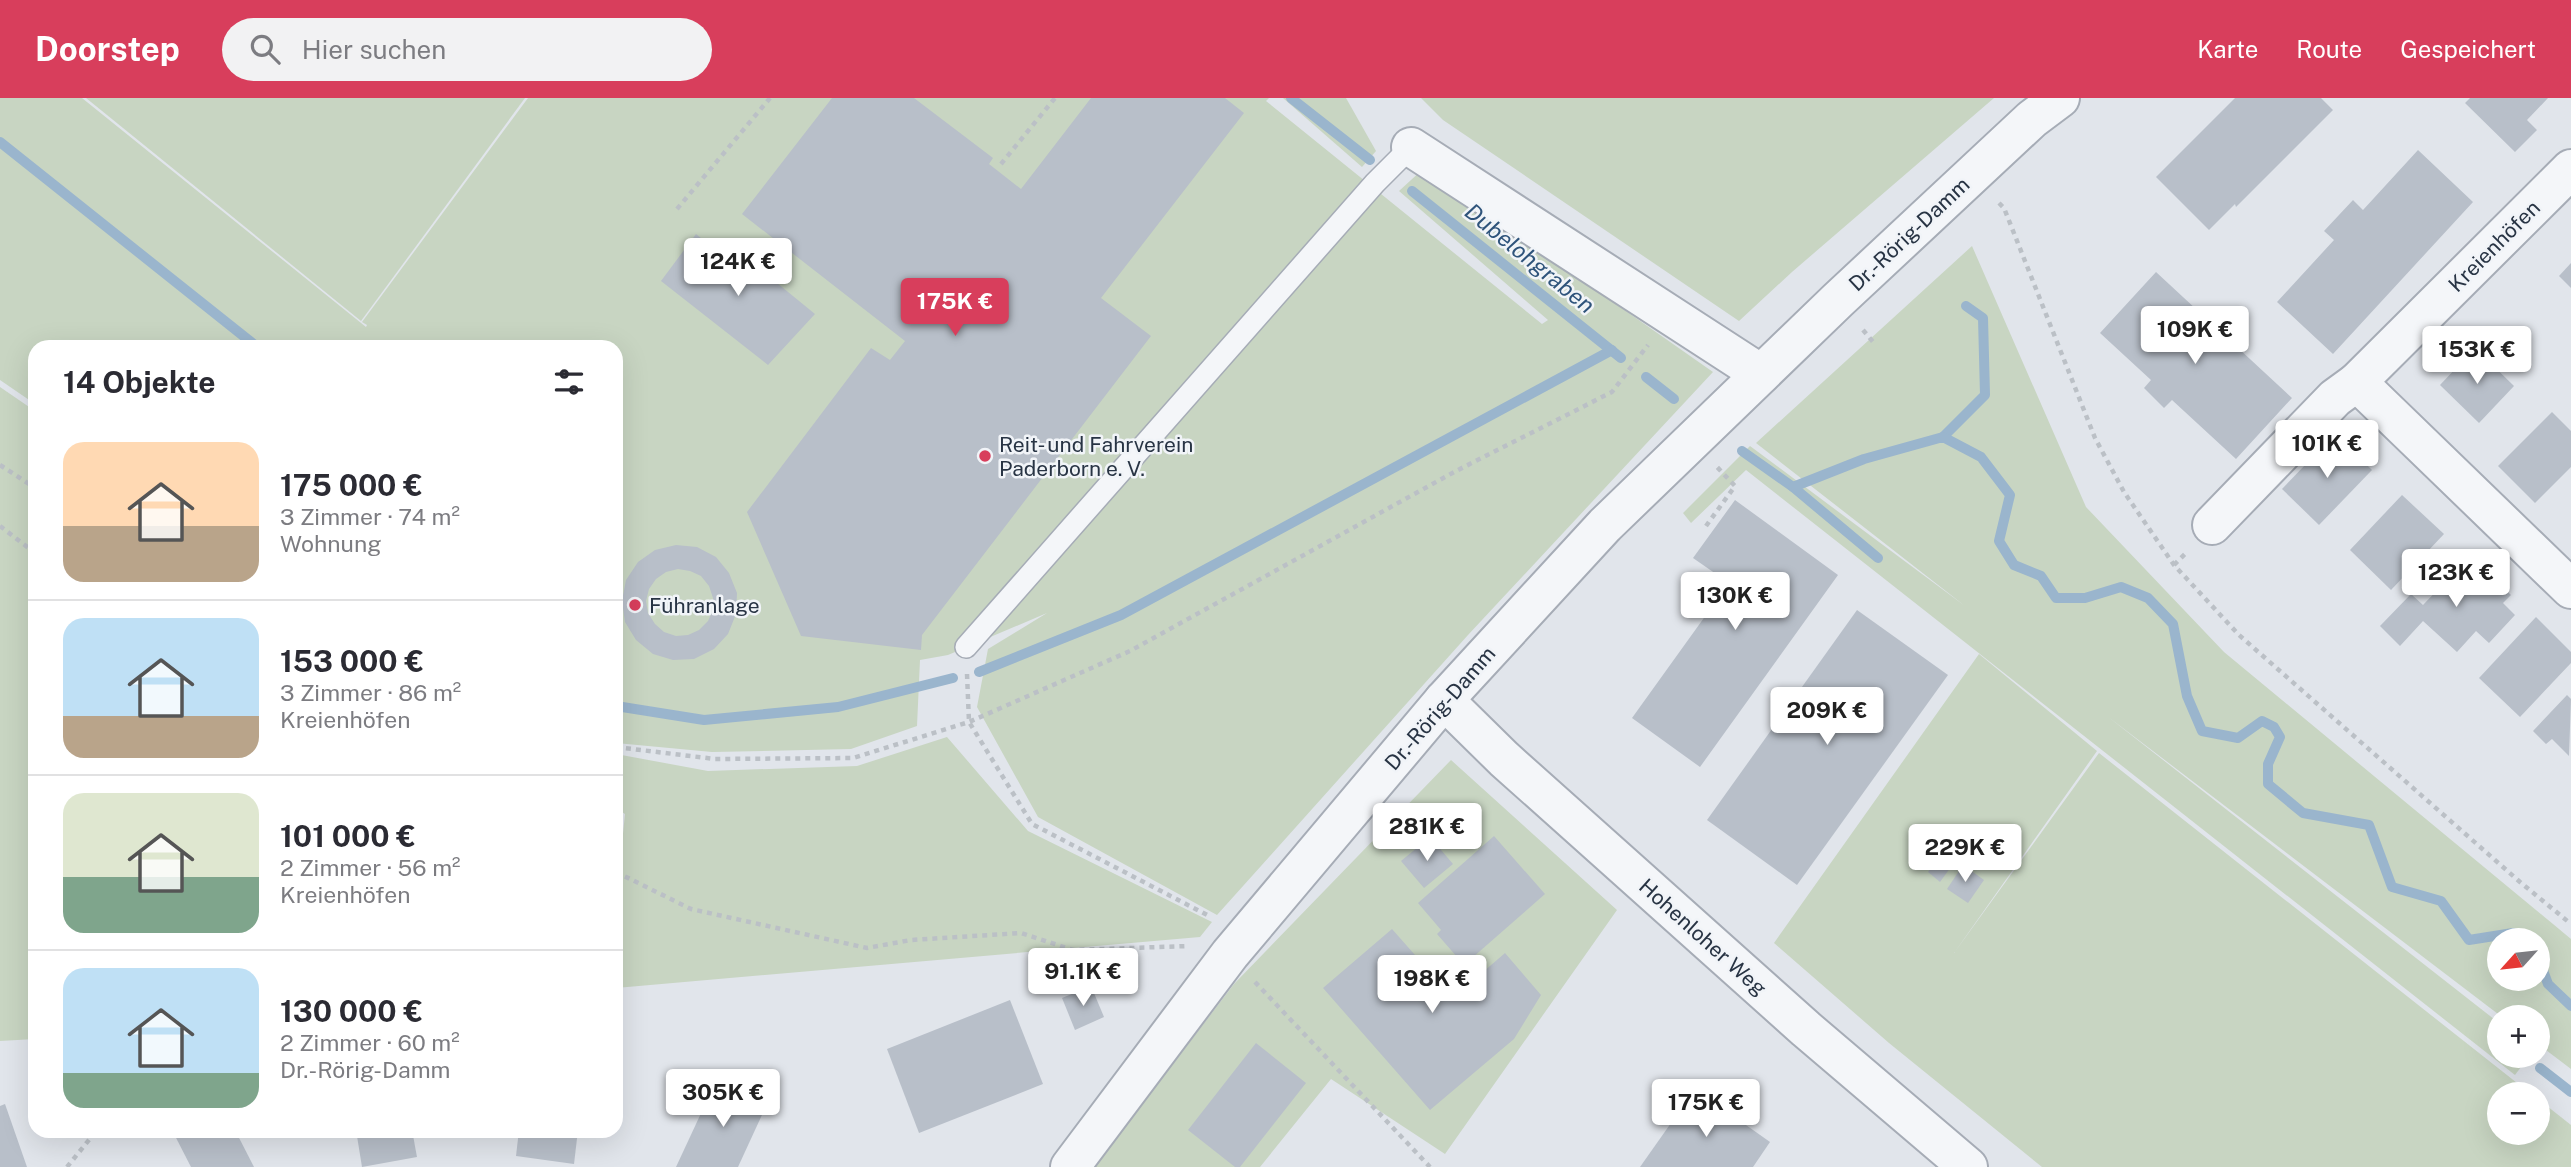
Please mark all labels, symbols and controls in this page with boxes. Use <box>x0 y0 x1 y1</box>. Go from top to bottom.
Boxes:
search box <box>222 18 712 81</box>
text: Doorstep <box>35 30 180 68</box>
icon: search <box>246 30 284 68</box>
text: Hier suchen <box>302 34 446 65</box>
text: Karte <box>2197 35 2258 63</box>
text: Route <box>2296 35 2362 63</box>
text: Gespeichert <box>2400 35 2536 63</box>
street label: Dr.-Rörig-Damm <box>1844 172 1974 296</box>
street label: Kreienhöfen <box>2443 195 2545 297</box>
water label: Dubelohgraben <box>1460 198 1600 318</box>
pin: 124K € <box>681 238 795 298</box>
text: 124K € <box>700 247 776 274</box>
pin: 175K € <box>898 278 1012 338</box>
text: 175K € <box>917 287 993 314</box>
pin: 109K € <box>2138 306 2252 366</box>
text: 109K € <box>2157 315 2233 342</box>
pin: 153K € <box>2420 327 2534 386</box>
text: 153K € <box>2438 335 2516 362</box>
icon: filters <box>550 363 588 401</box>
text: 14 Objekte <box>63 364 216 400</box>
pin: 101K € <box>2270 420 2384 480</box>
text: 101K € <box>2291 429 2363 456</box>
place label: Reit- und Fahrverein Paderborn e. V. <box>999 432 1193 481</box>
marker: Reit- und Fahrverein Paderborn e. V. <box>977 448 993 464</box>
text: 175 000 € <box>280 467 423 503</box>
icon: home <box>119 470 203 554</box>
text: 3 Zimmer · 74 m² <box>280 503 460 530</box>
text: Wohnung <box>280 530 382 557</box>
pin: 123K € <box>2399 550 2513 609</box>
text: 123K € <box>2418 558 2494 585</box>
pin: 130K € <box>1678 573 1792 632</box>
text: 130K € <box>1697 581 1773 608</box>
place label: Führanlage <box>649 593 760 618</box>
marker: Führanlage <box>627 597 643 613</box>
street label: Dr.-Rörig-Damm <box>1379 641 1501 775</box>
text: 153 000 € <box>280 643 424 679</box>
icon: home <box>119 646 203 730</box>
text: 3 Zimmer · 86 m² <box>280 679 461 706</box>
pin: 209K € <box>1770 688 1884 747</box>
text: 209K € <box>1786 696 1868 723</box>
text: Kreienhöfen <box>280 706 411 733</box>
pin: 281K € <box>1370 804 1484 863</box>
text: 281K € <box>1389 812 1465 839</box>
text: 101 000 € <box>280 818 416 854</box>
icon: home <box>119 821 203 905</box>
pin: 229K € <box>1908 824 2022 884</box>
text: 229K € <box>1924 833 2006 860</box>
text: 2 Zimmer · 56 m² <box>280 854 461 881</box>
street label: Hohenloher Weg <box>1634 873 1772 1001</box>
text: Kreienhöfen <box>280 881 411 908</box>
north arrow <box>2487 928 2550 990</box>
map controls <box>2487 928 2550 1145</box>
pin: 91.1K € <box>1018 948 1148 1008</box>
pin: 198K € <box>1375 956 1489 1015</box>
text: 91.1K € <box>1044 957 1122 984</box>
text: 198K € <box>1393 964 1471 991</box>
text: 130 000 € <box>280 993 423 1029</box>
icon: home <box>119 996 203 1080</box>
button: + <box>2487 1005 2550 1068</box>
text: 2 Zimmer · 60 m² <box>280 1029 460 1056</box>
text: Dr.-Rörig-Damm <box>280 1056 451 1083</box>
pin: 305K € <box>666 1070 780 1129</box>
text: 305K € <box>682 1078 764 1105</box>
pin: 175K € <box>1649 1080 1763 1139</box>
button: − <box>2487 1082 2550 1145</box>
text: 175K € <box>1668 1088 1744 1115</box>

